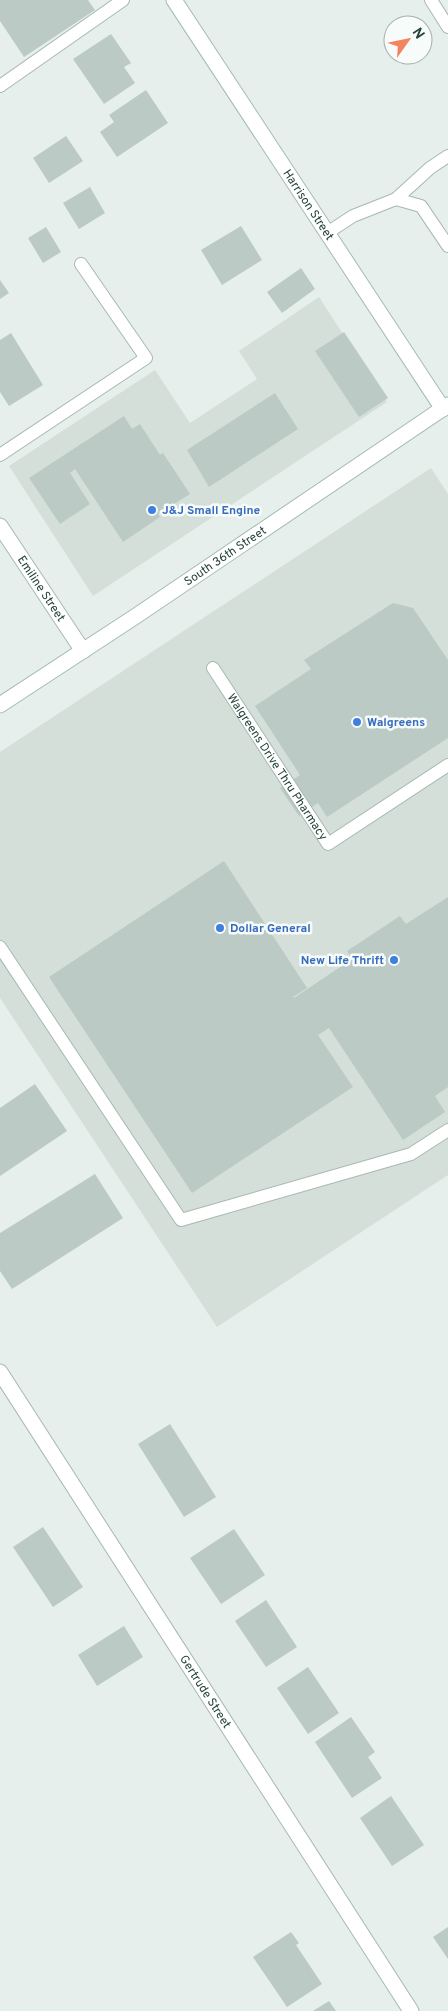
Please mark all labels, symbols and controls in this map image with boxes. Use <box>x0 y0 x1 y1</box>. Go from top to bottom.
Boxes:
north arrow <box>383 15 433 65</box>
text: N <box>408 25 428 43</box>
street label: Harrison Street <box>279 167 337 244</box>
place label: J&J Small Engine <box>162 503 261 519</box>
marker: J&J Small Engine <box>146 504 158 516</box>
street label: South 36th Street <box>181 523 270 590</box>
street label: Emiline Street <box>13 553 68 625</box>
street label: Walgreens Drive Thru Pharmacy <box>223 691 331 844</box>
place label: Walgreens <box>367 715 425 731</box>
marker: Walgreens <box>351 716 363 728</box>
place label: Dollar General <box>230 921 311 937</box>
marker: Dollar General <box>214 922 226 934</box>
place label: New Life Thrift <box>301 953 384 969</box>
marker: New Life Thrift <box>388 954 400 966</box>
street label: Gertrude Street <box>175 1652 234 1732</box>

